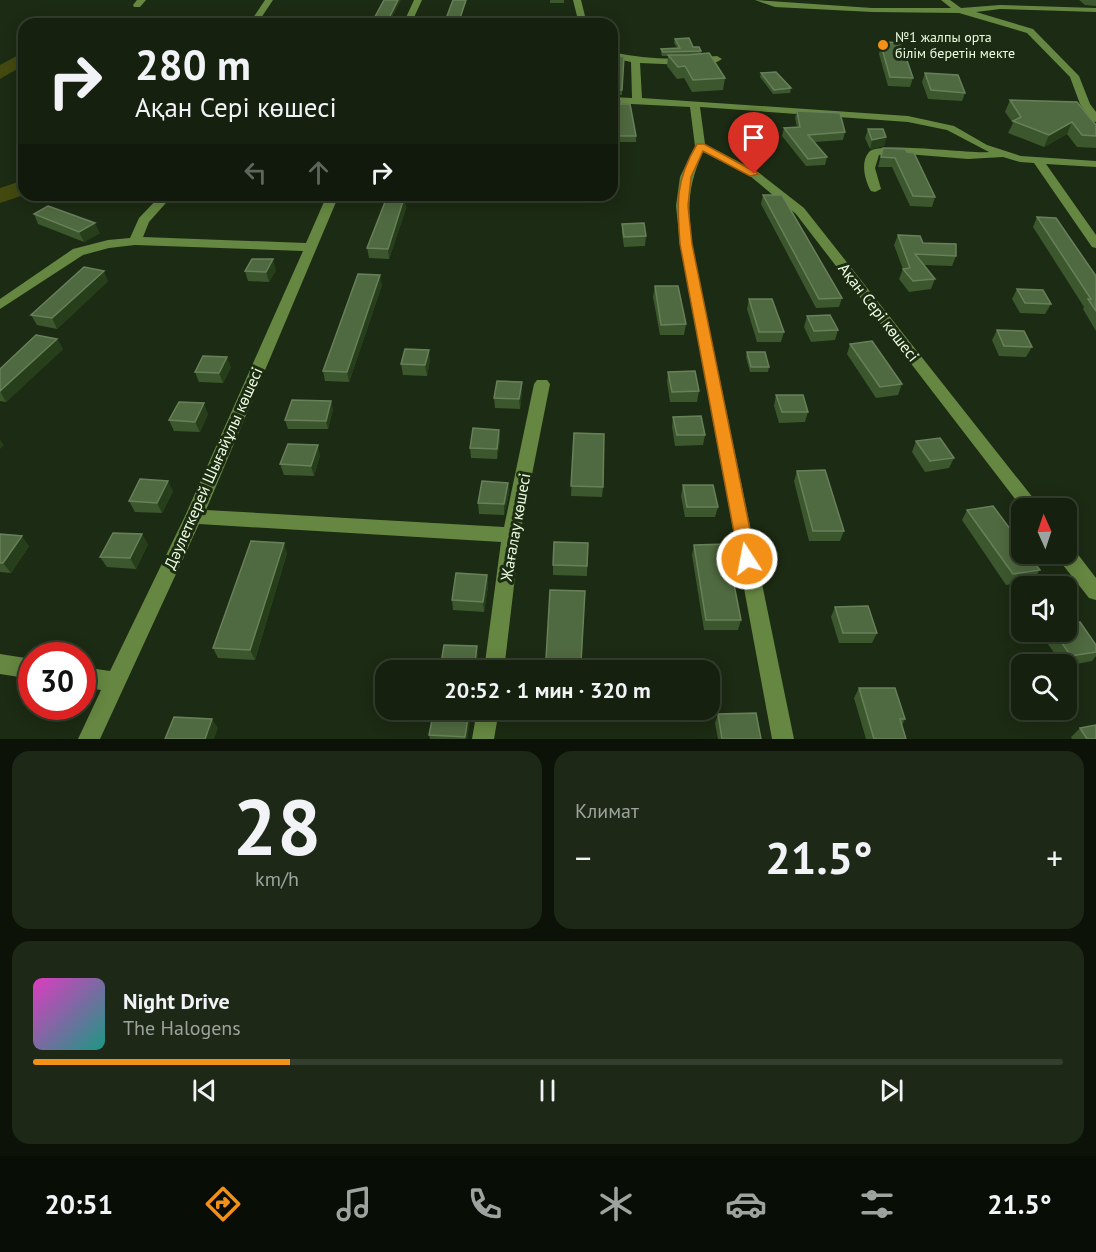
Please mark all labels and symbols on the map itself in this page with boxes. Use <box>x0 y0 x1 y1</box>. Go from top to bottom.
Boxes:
place label: №1 жалпы орта білім беретін мекте <box>895 28 1015 62</box>
marker: №1 жалпы орта білім беретін мекте <box>876 38 890 52</box>
pin <box>728 112 779 174</box>
street label: Ақан Сері көшесі <box>834 259 924 365</box>
street label: Дәулеткерей Шығайұлы көшесі <box>159 364 267 572</box>
street label: Жағалау көшесі <box>495 471 534 584</box>
north arrow <box>1011 498 1077 564</box>
position arrow <box>715 527 779 591</box>
speed limit sign: 30 <box>18 642 96 720</box>

